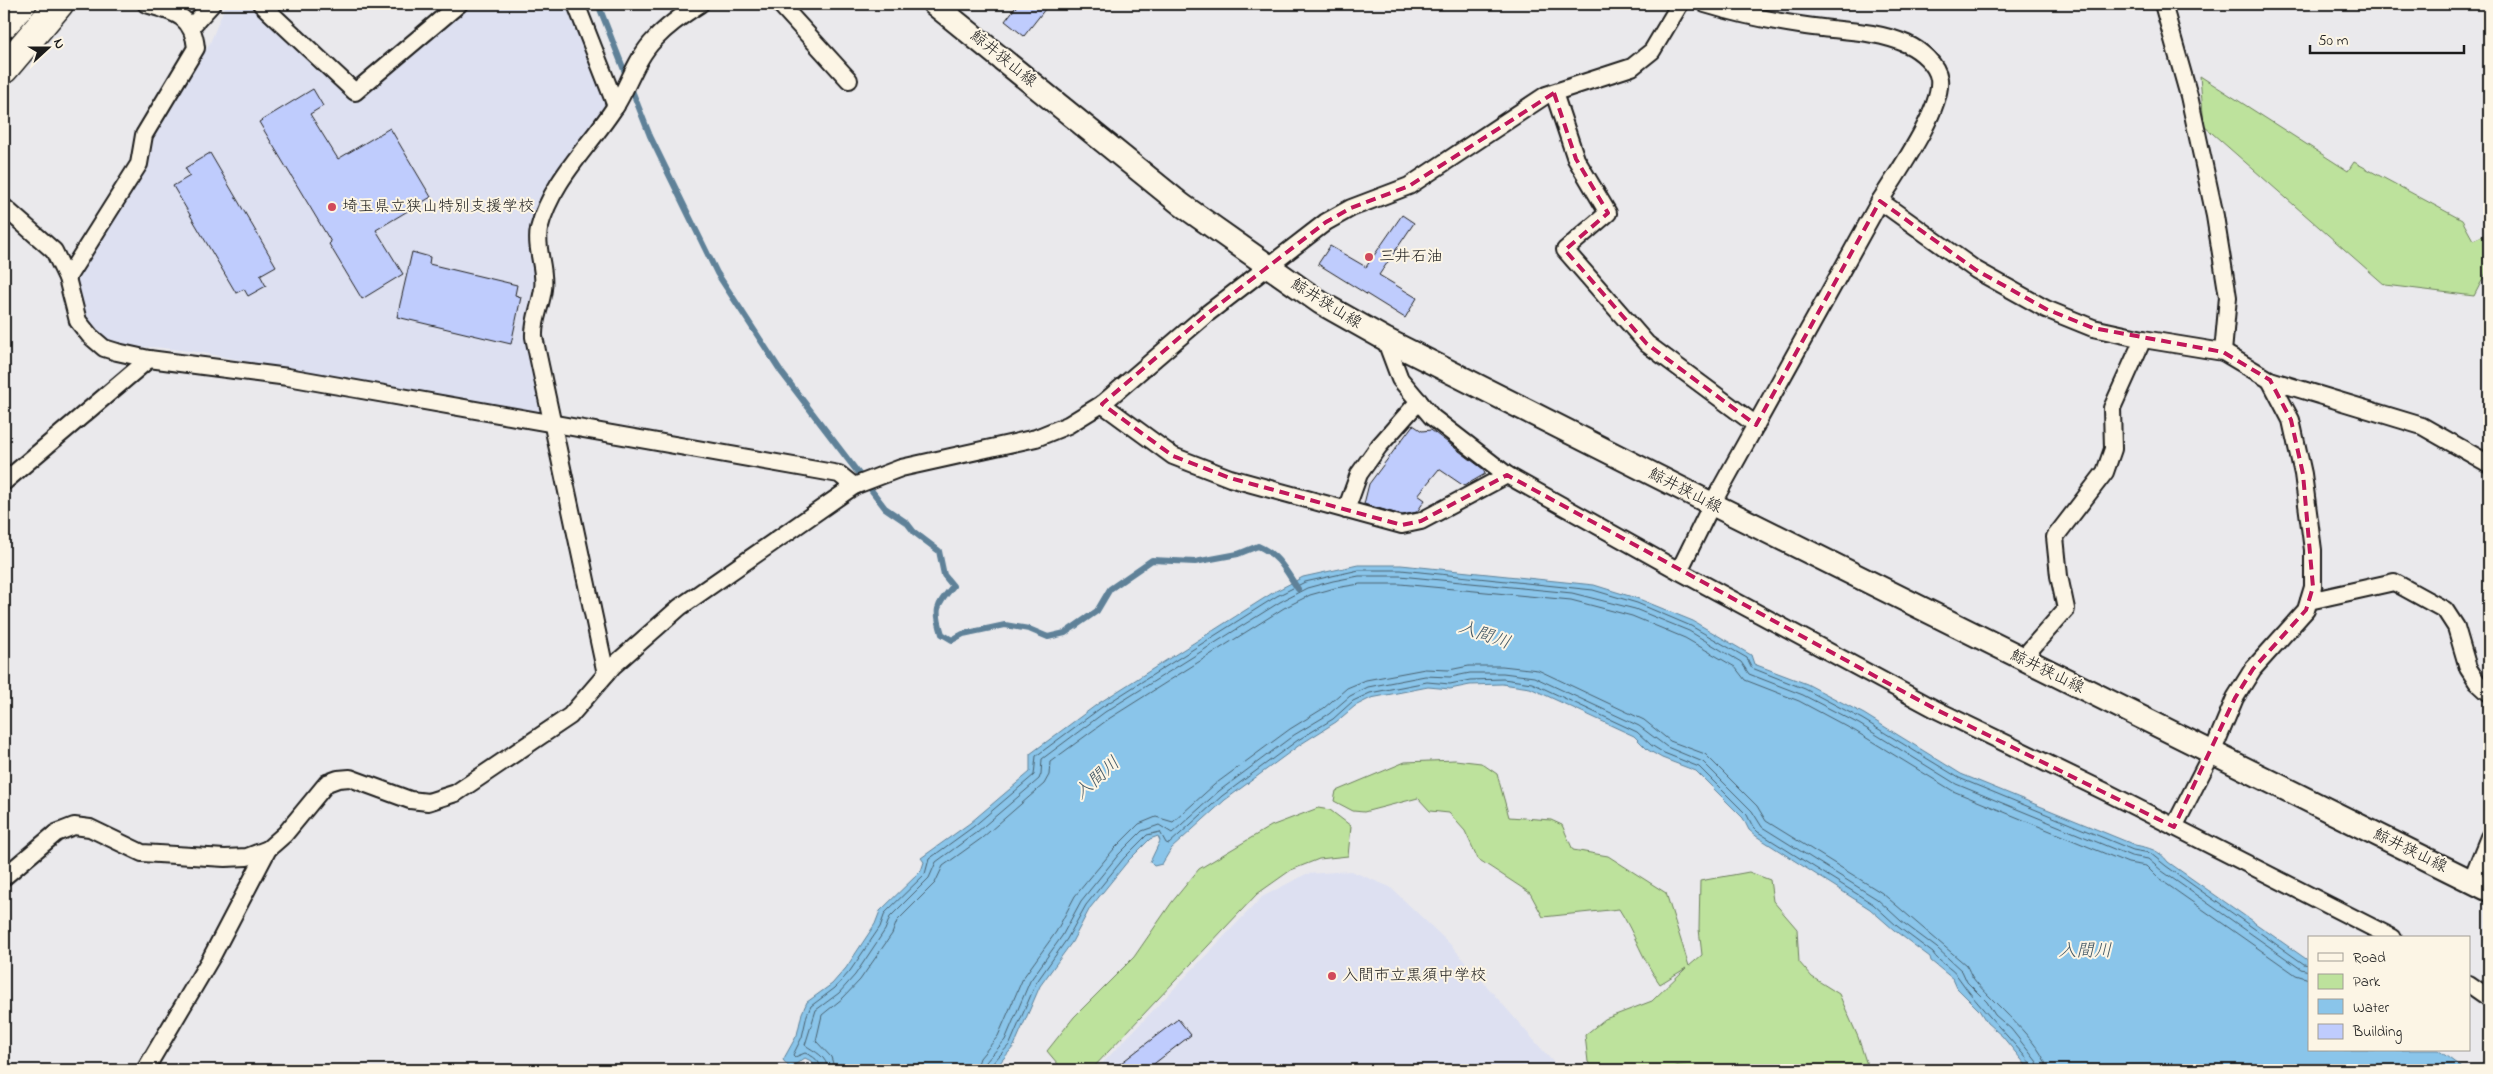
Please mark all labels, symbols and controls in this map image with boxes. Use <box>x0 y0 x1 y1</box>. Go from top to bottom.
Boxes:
north arrow <box>22 22 72 72</box>
scale bar <box>2310 22 2464 54</box>
street label: 鯨井狭山線 <box>964 24 1042 94</box>
text: 50 m <box>2318 30 2349 52</box>
text: N <box>47 36 70 52</box>
place label: 埼玉県立狭山特別支援学校 <box>342 195 534 219</box>
marker: 埼玉県立狭山特別支援学校 <box>326 201 338 213</box>
place label: 三井石油 <box>1379 245 1443 269</box>
marker: 三井石油 <box>1363 251 1375 263</box>
street label: 鯨井狭山線 <box>1286 273 1366 335</box>
street label: 鯨井狭山線 <box>1644 462 1726 520</box>
water label: 入間川 <box>1454 615 1514 657</box>
street label: 鯨井狭山線 <box>2006 644 2088 700</box>
water label: 入間川 <box>1069 751 1127 807</box>
street label: 鯨井狭山線 <box>2369 823 2451 879</box>
legend <box>2308 936 2470 1052</box>
water label: 入間川 <box>2058 939 2112 965</box>
text: Road <box>2353 947 2386 969</box>
place label: 入間市立黒須中学校 <box>1342 964 1486 988</box>
marker: 入間市立黒須中学校 <box>1326 970 1338 982</box>
text: Park <box>2353 971 2381 993</box>
text: Water <box>2353 997 2389 1019</box>
text: Building <box>2352 1021 2402 1044</box>

